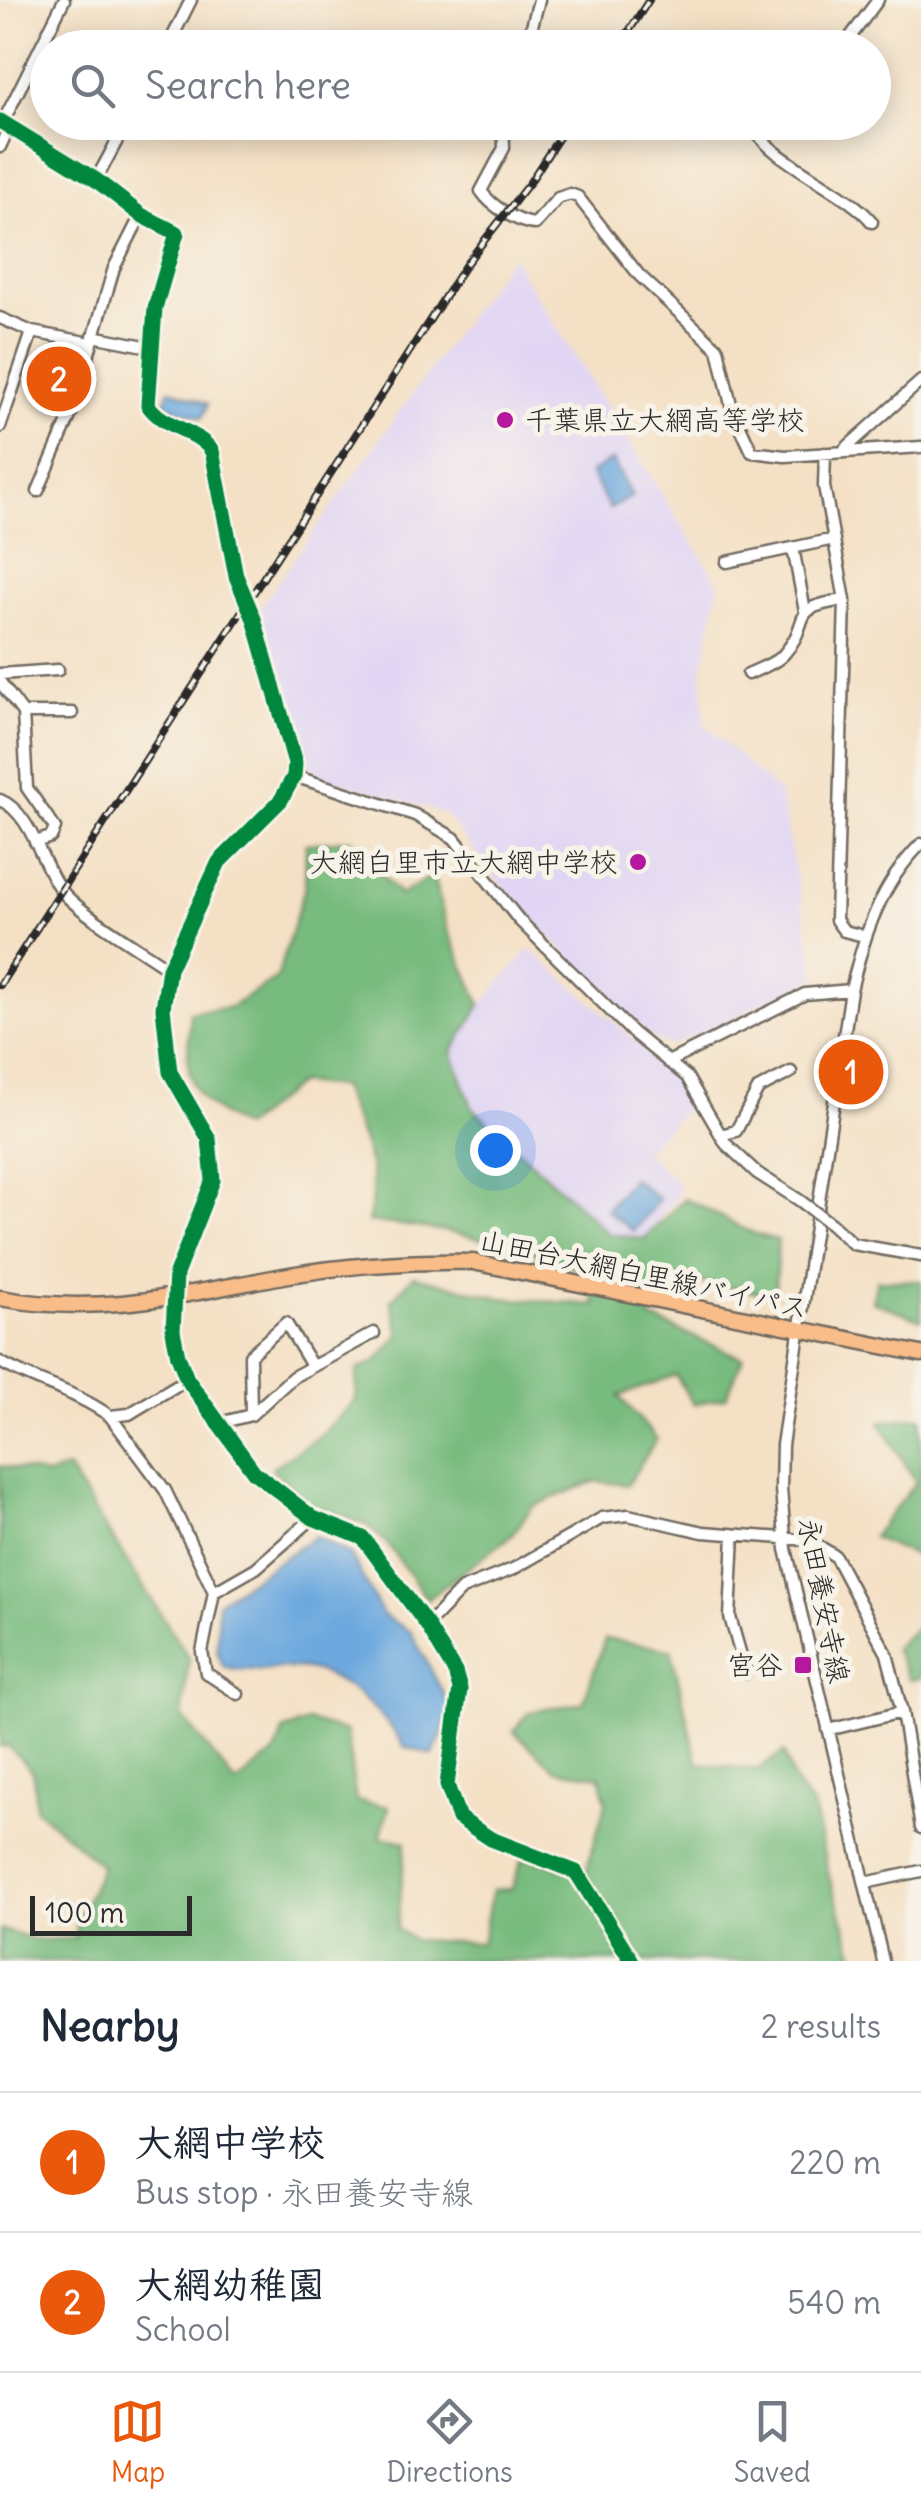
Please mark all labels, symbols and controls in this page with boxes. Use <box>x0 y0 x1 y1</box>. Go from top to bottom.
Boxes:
search box <box>30 30 891 140</box>
icon: search <box>65 58 120 113</box>
text: Search here <box>145 62 351 109</box>
pin: 2 <box>27 342 92 416</box>
place label: 千葉県立大網高等学校 <box>525 402 805 438</box>
marker: 千葉県立大網高等学校 <box>494 409 516 431</box>
place label: 大網白里市立大網中学校 <box>310 844 618 880</box>
marker: 大網白里市立大網中学校 <box>627 851 649 873</box>
pin: 1 <box>818 1034 884 1110</box>
your location <box>470 1125 521 1176</box>
street label: 山田台大網白里線バイパス <box>476 1222 812 1326</box>
street label: 永田養安寺線 <box>790 1514 858 1686</box>
place label: 宮谷 <box>727 1647 783 1683</box>
marker: 宮谷 <box>792 1654 814 1676</box>
scale bar <box>30 1891 192 1936</box>
text: 100 m <box>45 1895 124 1931</box>
text: Nearby <box>40 2000 179 2052</box>
text: 2 results <box>761 2006 881 2047</box>
text: 大網中学校 <box>135 2119 325 2166</box>
text: 1 <box>66 2142 79 2183</box>
text: 220 m <box>789 2142 881 2183</box>
text: Bus stop · 永田養安寺線 <box>135 2172 473 2213</box>
text: 大網幼稚園 <box>135 2261 325 2308</box>
text: 2 <box>64 2282 81 2323</box>
text: 540 m <box>787 2282 881 2323</box>
text: School <box>135 2309 231 2350</box>
tab: Map <box>110 2394 165 2490</box>
tab: Directions <box>386 2394 513 2490</box>
tab: Saved <box>734 2394 811 2490</box>

